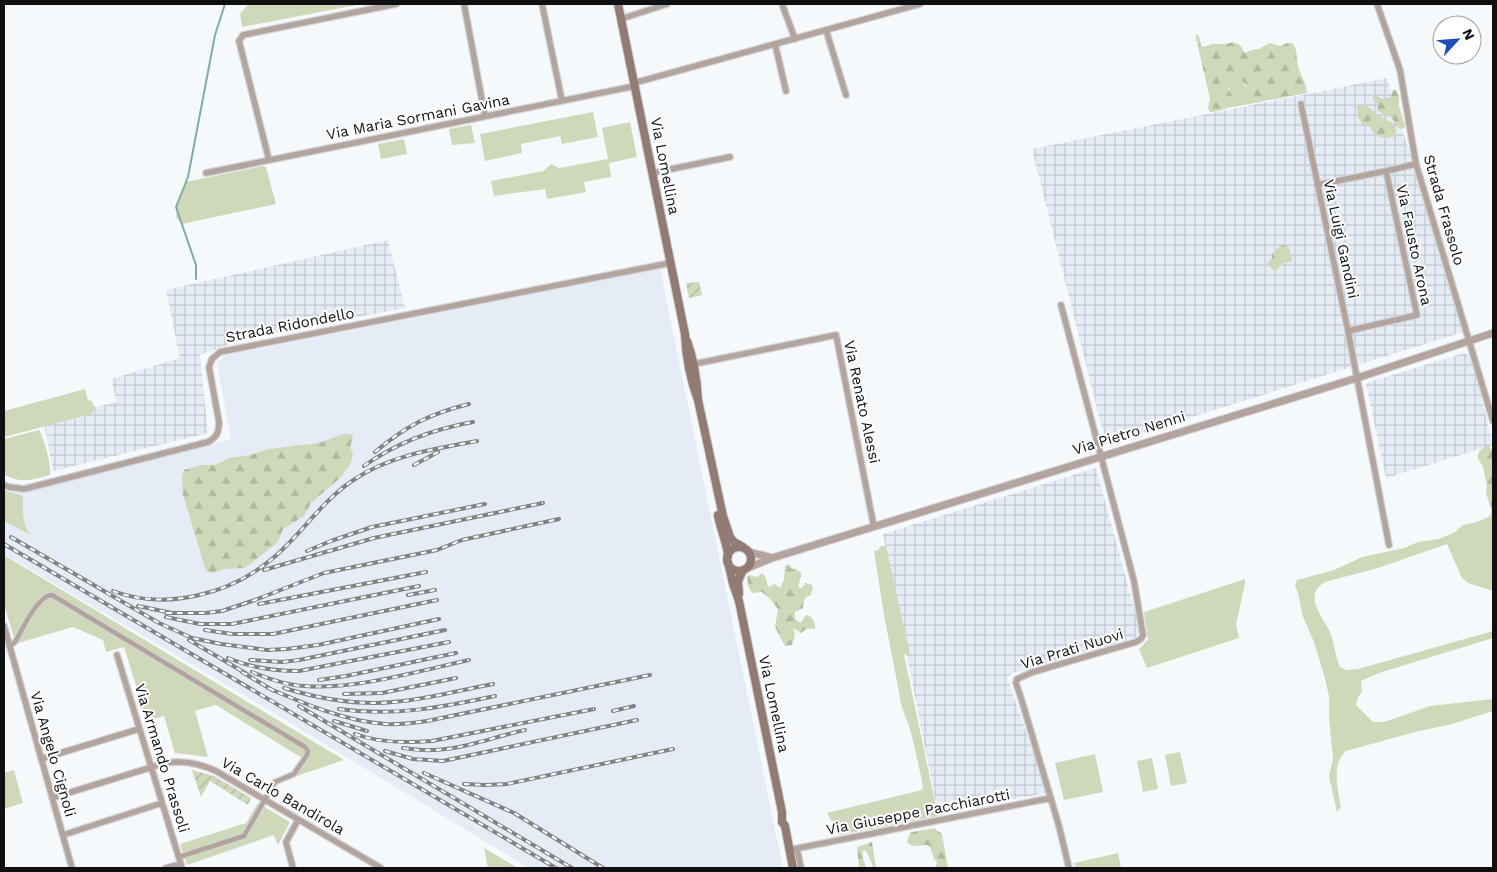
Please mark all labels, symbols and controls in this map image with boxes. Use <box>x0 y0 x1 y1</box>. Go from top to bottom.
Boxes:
north arrow <box>1432 15 1482 65</box>
text: N <box>1459 26 1478 42</box>
street label: Via Maria Sormani Gavina <box>325 90 512 144</box>
street label: Via Lomellina <box>647 116 683 217</box>
street label: Strada Frassolo <box>1420 153 1468 267</box>
street label: Via Luigi Gandini <box>1320 178 1362 300</box>
street label: Via Fausto Arona <box>1392 183 1436 308</box>
street label: Strada Ridondello <box>224 304 356 346</box>
street label: Via Renato Alessi <box>840 339 884 465</box>
street label: Via Pietro Nenni <box>1070 407 1188 459</box>
street label: Via Prati Nuovi <box>1018 625 1126 673</box>
street label: Via Lomellina <box>755 654 793 755</box>
street label: Via Armando Prassoli <box>131 681 193 835</box>
street label: Via Angelo Cignoli <box>26 689 80 819</box>
street label: Via Carlo Bandirola <box>218 753 348 839</box>
street label: Via Giuseppe Pacchiarotti <box>825 785 1011 839</box>

